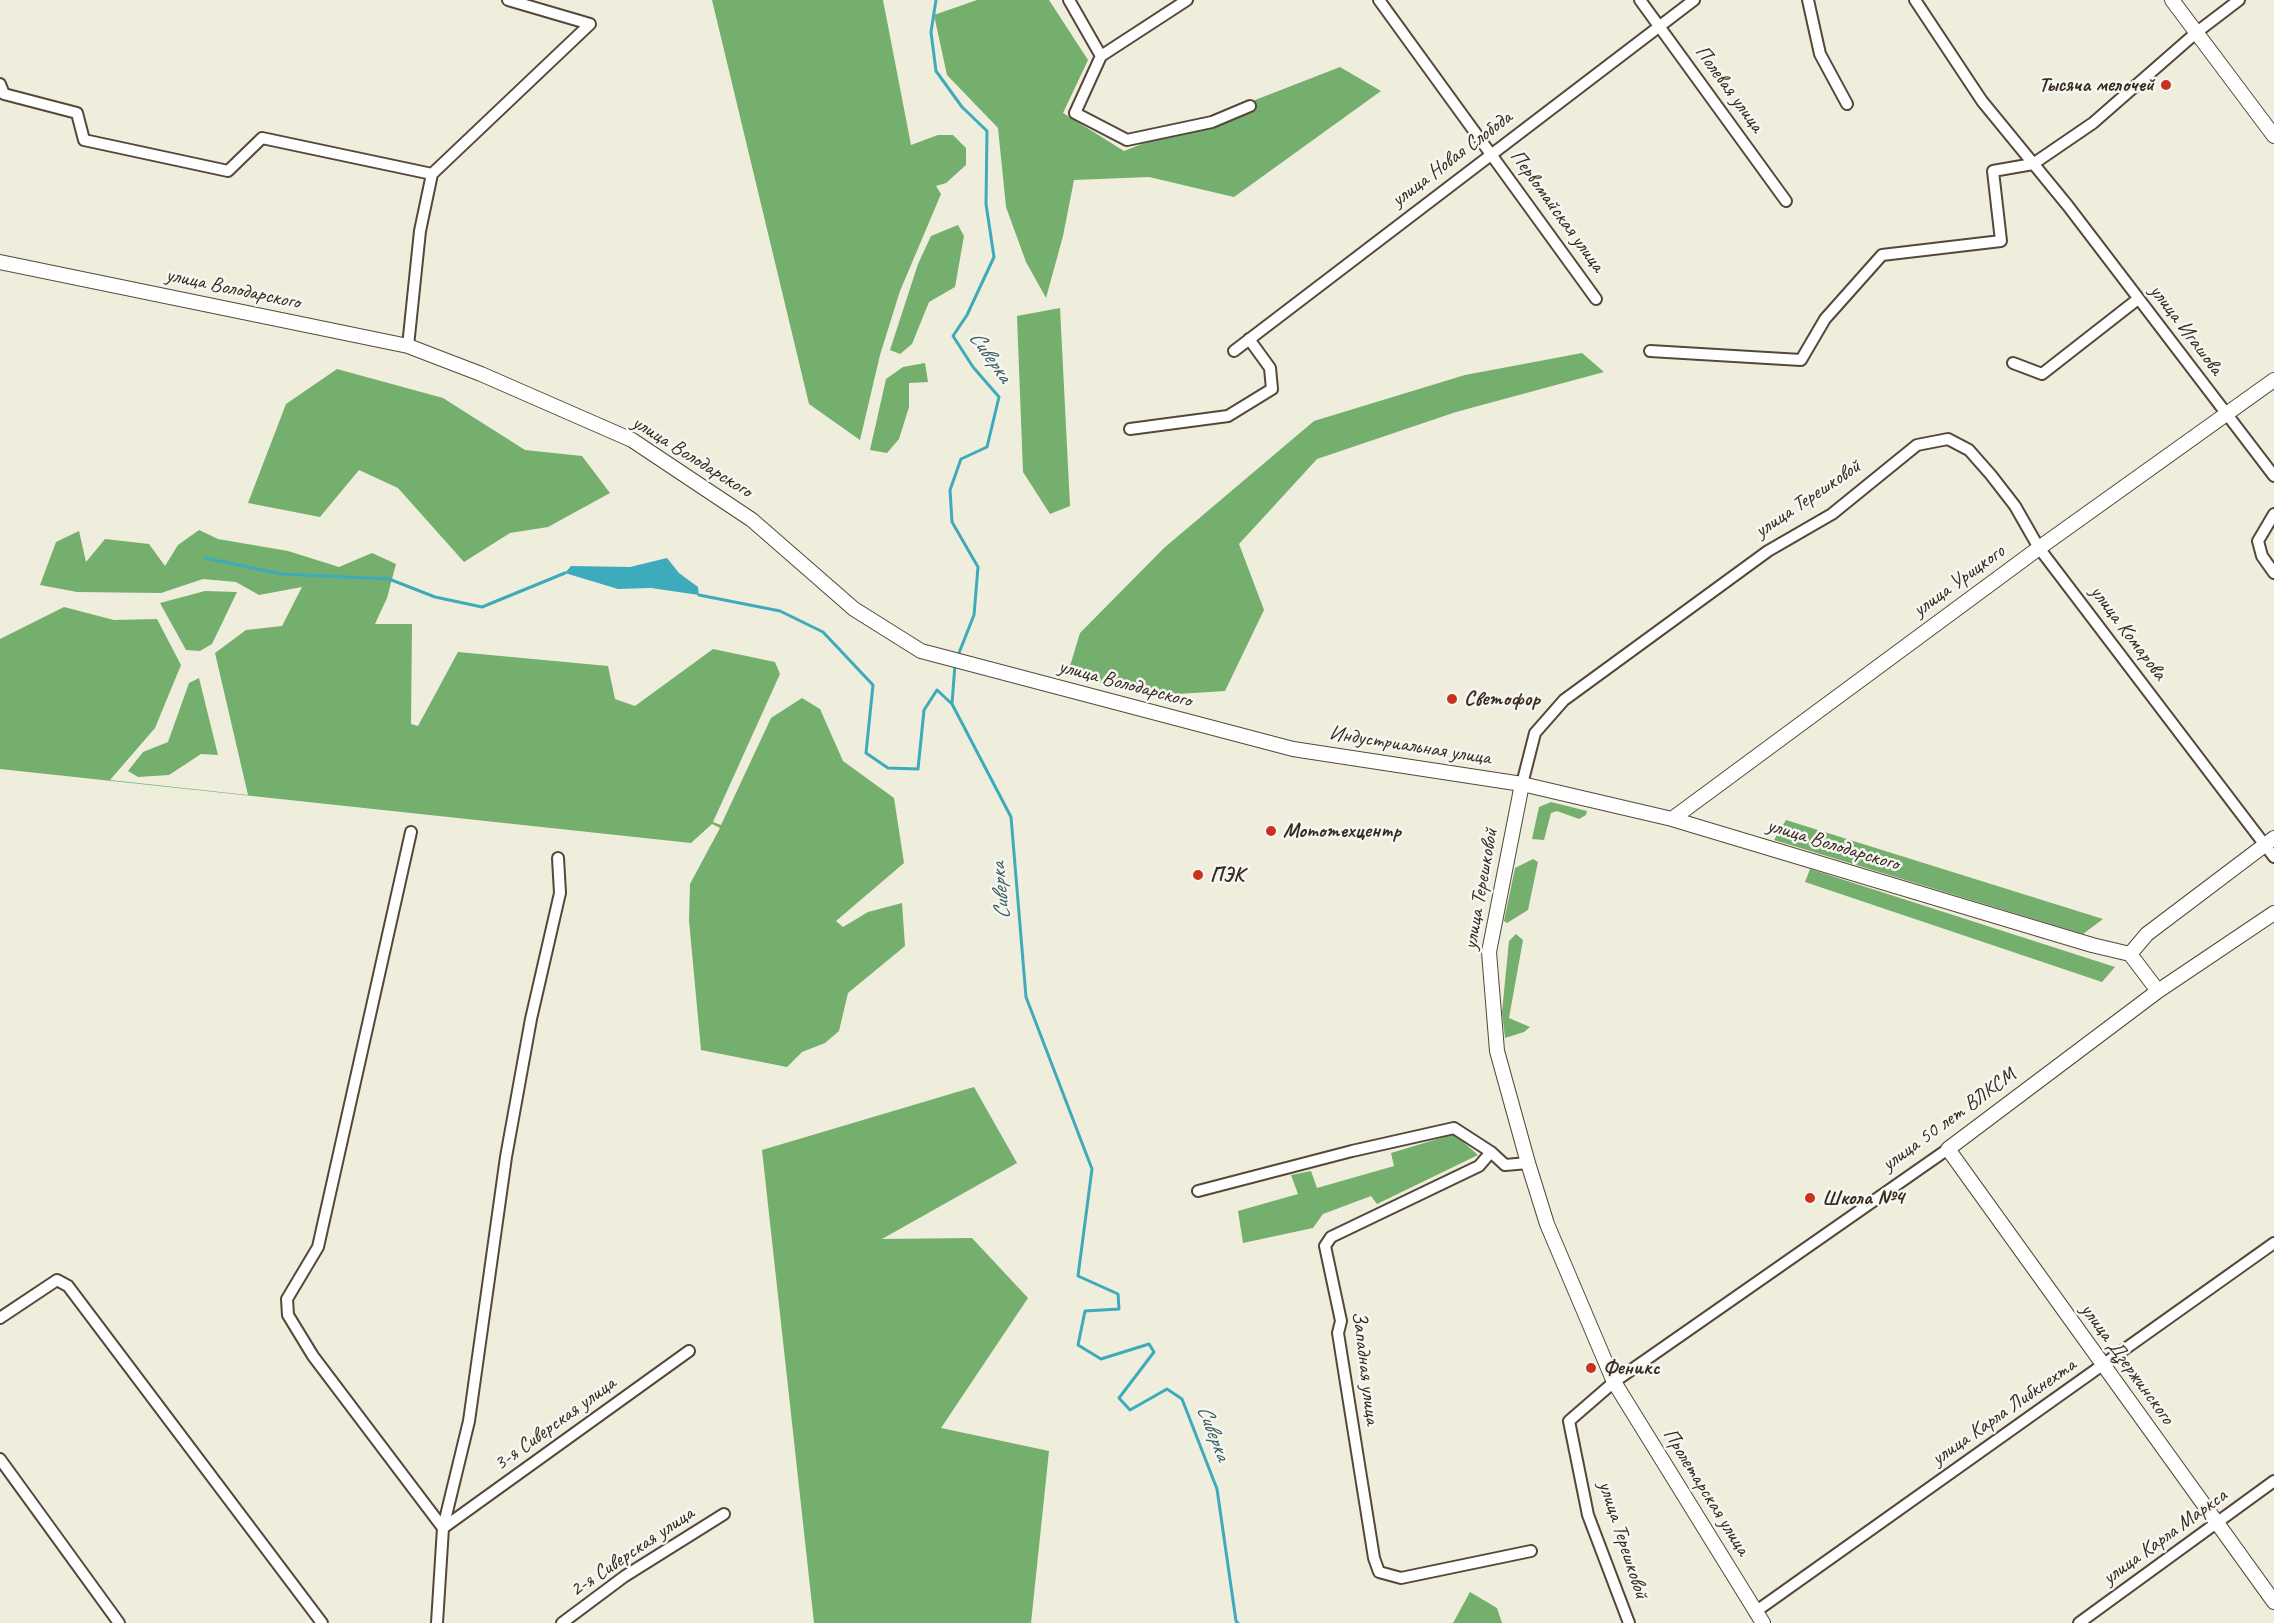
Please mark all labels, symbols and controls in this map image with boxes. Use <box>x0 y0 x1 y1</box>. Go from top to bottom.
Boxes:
street label: Полевая улица <box>1689 40 1769 138</box>
place label: Тысяча мелочей <box>2039 72 2154 98</box>
marker: Тысяча мелочей <box>2159 78 2173 92</box>
street label: улица Новая Слобода <box>1386 105 1518 213</box>
street label: Первомайская улица <box>1504 145 1610 277</box>
street label: улица Володарского <box>163 262 303 316</box>
street label: улица Игашова <box>2144 280 2228 380</box>
water label: Сиверка <box>963 326 1017 388</box>
street label: улица Володарского <box>627 410 757 504</box>
street label: улица Терешковой <box>1750 454 1866 544</box>
street label: улица Урицкого <box>1908 539 2010 623</box>
street label: улица Комарова <box>2084 580 2172 686</box>
street label: улица Володарского <box>1056 654 1194 714</box>
place label: Светофор <box>1464 686 1540 712</box>
marker: Светофор <box>1445 692 1459 706</box>
street label: Индустриальная улица <box>1327 721 1493 771</box>
street label: улица Володарского <box>1764 813 1902 877</box>
place label: Мототехцентр <box>1283 818 1401 844</box>
marker: Мототехцентр <box>1264 824 1278 838</box>
street label: улица Терешковой <box>1458 827 1504 951</box>
water label: Сиверка <box>985 861 1017 921</box>
place label: ПЭК <box>1210 862 1244 888</box>
marker: ПЭК <box>1191 868 1205 882</box>
street label: улица 50 лет ВЛКСМ <box>1877 1063 2021 1177</box>
place label: Школа №4 <box>1822 1185 1904 1211</box>
marker: Школа №4 <box>1803 1191 1817 1205</box>
street label: улица Дзержинского <box>2075 1298 2179 1430</box>
street label: Западная улица <box>1346 1310 1384 1426</box>
street label: улица Карла Либкнехта <box>1927 1353 2081 1471</box>
place label: Феникс <box>1603 1355 1660 1381</box>
marker: Феникс <box>1584 1361 1598 1375</box>
street label: 3-я Сиверская улица <box>489 1371 621 1477</box>
water label: Сиверка <box>1190 1402 1236 1464</box>
street label: Пролетарская улица <box>1657 1424 1755 1560</box>
street label: улица Терешковой <box>1592 1478 1654 1602</box>
street label: улица Карла Маркса <box>2098 1483 2232 1591</box>
street label: 2-я Сиверская улица <box>565 1501 699 1603</box>

